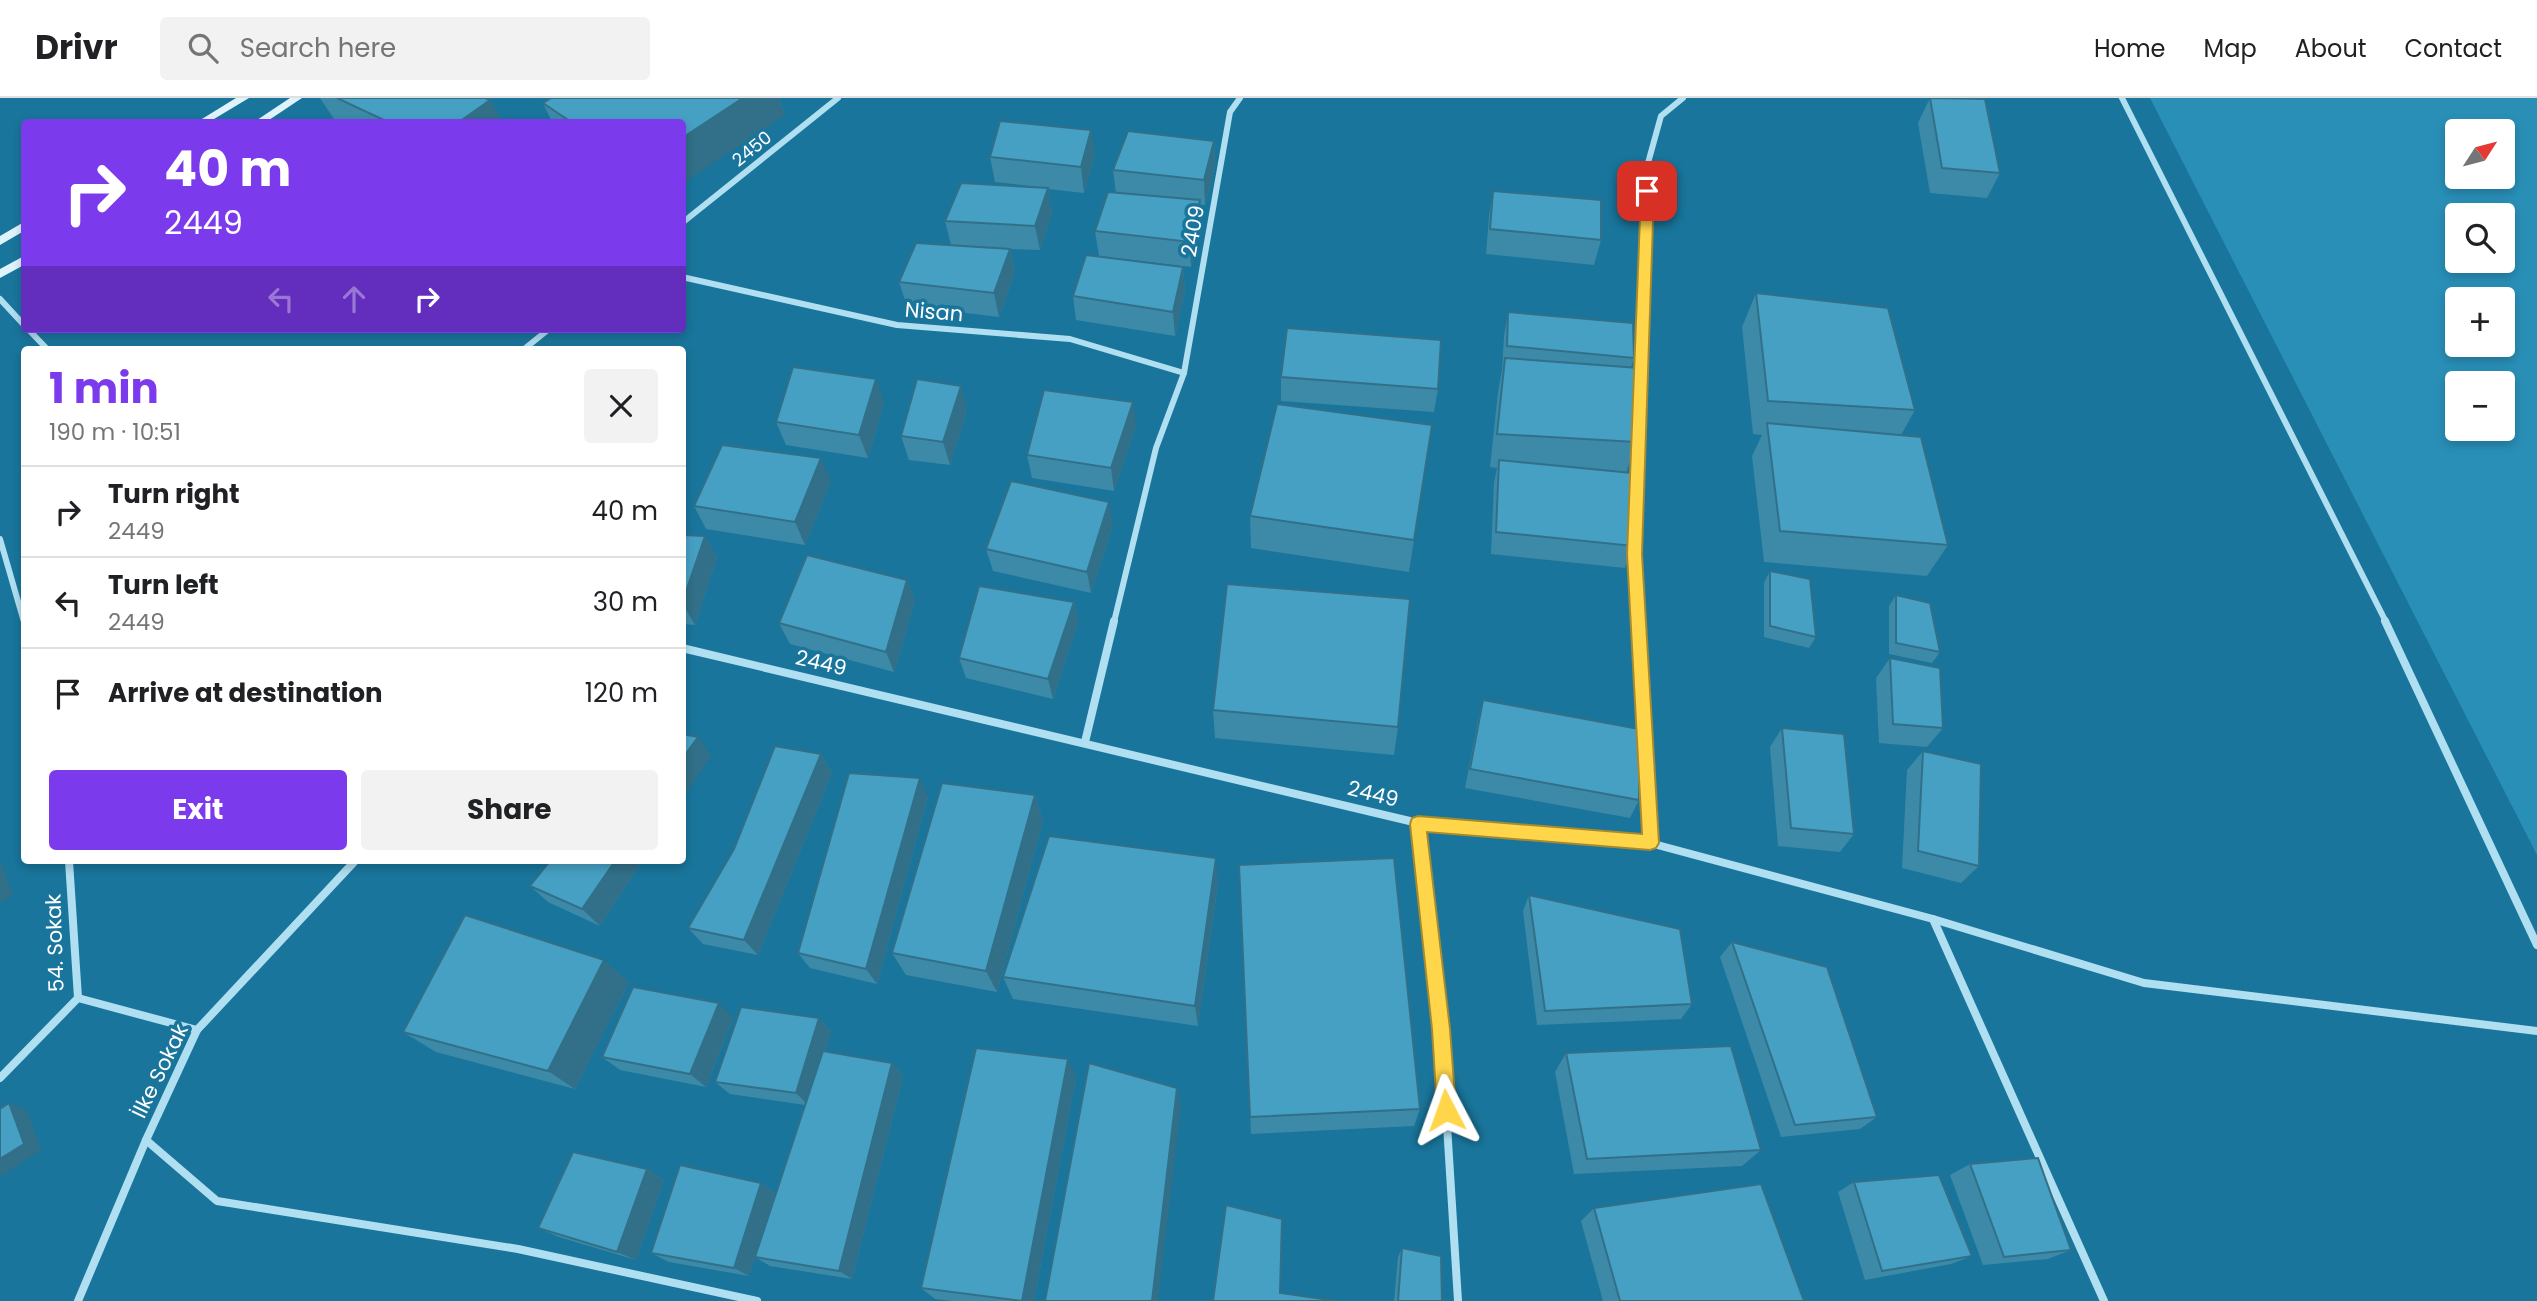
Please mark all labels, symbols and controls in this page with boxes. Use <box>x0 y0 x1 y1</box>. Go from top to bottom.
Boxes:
search box <box>160 17 650 80</box>
text: Drivr <box>35 24 118 71</box>
icon: search <box>184 29 222 67</box>
text: Search here <box>240 30 396 66</box>
text: Home <box>2094 32 2166 65</box>
text: Map <box>2204 32 2257 65</box>
text: About <box>2295 32 2366 65</box>
text: Contact <box>2404 32 2502 65</box>
north arrow <box>2445 119 2515 189</box>
map controls <box>2445 119 2515 441</box>
street label: 2450 <box>727 125 777 172</box>
text: 40 m <box>164 135 291 203</box>
icon: right <box>49 147 140 238</box>
pin <box>1617 161 1677 221</box>
icon: arrive <box>1628 172 1666 210</box>
text: 2449 <box>164 200 243 245</box>
street label: 2409 <box>1174 203 1211 259</box>
button: search <box>2445 203 2515 273</box>
icon: left <box>262 280 300 318</box>
icon: ahead <box>335 280 373 318</box>
icon: right <box>408 280 446 318</box>
button: + <box>2445 287 2515 357</box>
street label: Nisan <box>904 295 964 328</box>
text: 1 min <box>49 359 159 418</box>
button: close <box>584 369 658 443</box>
button: − <box>2445 371 2515 441</box>
text: 190 m · 10:51 <box>49 416 181 448</box>
text: Turn right <box>108 476 240 512</box>
icon: right <box>49 493 87 531</box>
text: 40 m <box>592 493 658 529</box>
text: 2449 <box>108 515 165 547</box>
text: Turn left <box>108 567 219 603</box>
icon: left <box>49 584 87 622</box>
text: 30 m <box>593 584 658 620</box>
text: 2449 <box>108 606 165 638</box>
street label: 2449 <box>793 643 850 682</box>
icon: arrive <box>49 675 87 713</box>
text: Arrive at destination <box>108 675 383 711</box>
text: 120 m <box>585 675 658 711</box>
button: Exit <box>49 770 347 850</box>
button: Share <box>361 770 658 850</box>
street label: 2449 <box>1345 773 1402 814</box>
street label: 54. Sokak <box>38 893 71 993</box>
street label: İlke Sokak <box>124 1019 195 1123</box>
position arrow <box>1409 1073 1483 1147</box>

